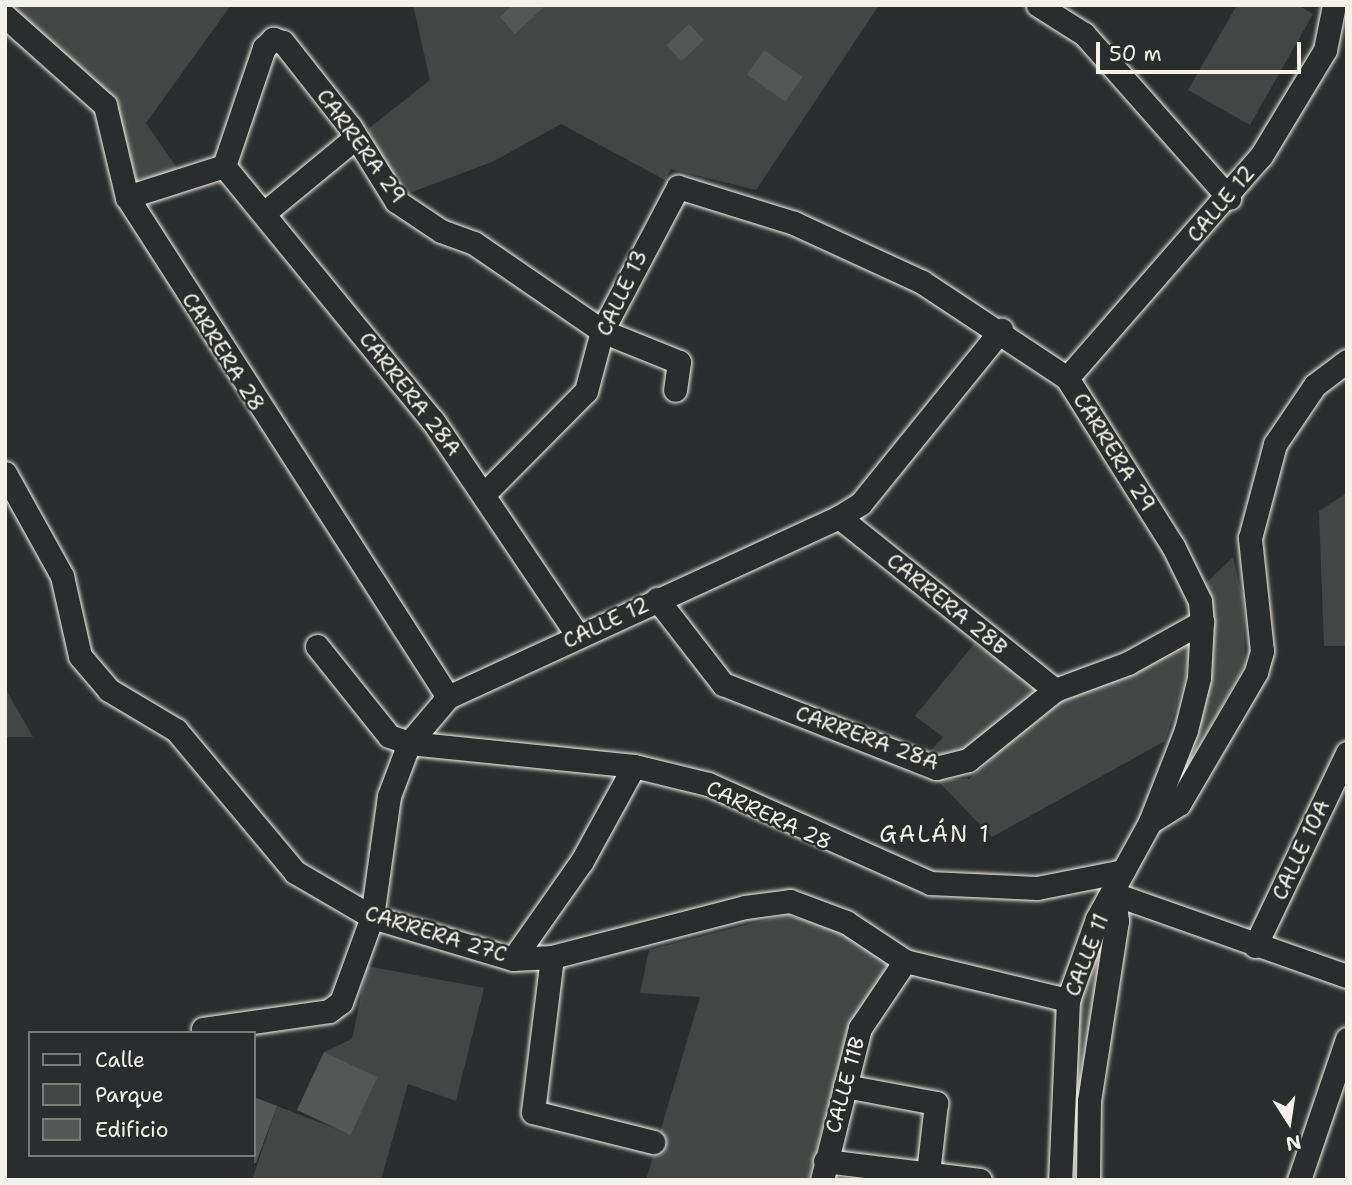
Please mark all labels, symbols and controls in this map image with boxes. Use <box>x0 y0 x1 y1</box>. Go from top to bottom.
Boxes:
scale bar <box>1100 28 1305 72</box>
text: 50 m <box>1109 40 1162 68</box>
street label: CARRERA 29 <box>311 84 411 208</box>
street label: CALLE 12 <box>1182 161 1260 247</box>
street label: CALLE 13 <box>591 246 653 340</box>
street label: CARRERA 28 <box>176 288 270 416</box>
street label: CARRERA 28A <box>354 327 466 461</box>
street label: CARRERA 29 <box>1068 388 1160 516</box>
street label: CARRERA 28B <box>882 548 1012 660</box>
street label: CALLE 12 <box>559 592 653 654</box>
street label: CARRERA 28A <box>792 700 942 776</box>
street label: CARRERA 28 <box>702 775 836 855</box>
street label: CALLE 10A <box>1267 796 1335 904</box>
district label: GALÁN 1 <box>880 820 990 848</box>
street label: CARRERA 27C <box>362 900 510 968</box>
street label: CALLE 11 <box>1060 910 1114 1000</box>
legend <box>28 1031 256 1157</box>
street label: CALLE 11B <box>820 1034 870 1136</box>
text: Calle <box>95 1046 145 1074</box>
text: Parque <box>95 1081 164 1109</box>
north arrow <box>1254 1087 1324 1157</box>
text: Edificio <box>95 1116 168 1144</box>
text: N <box>1284 1129 1303 1157</box>

